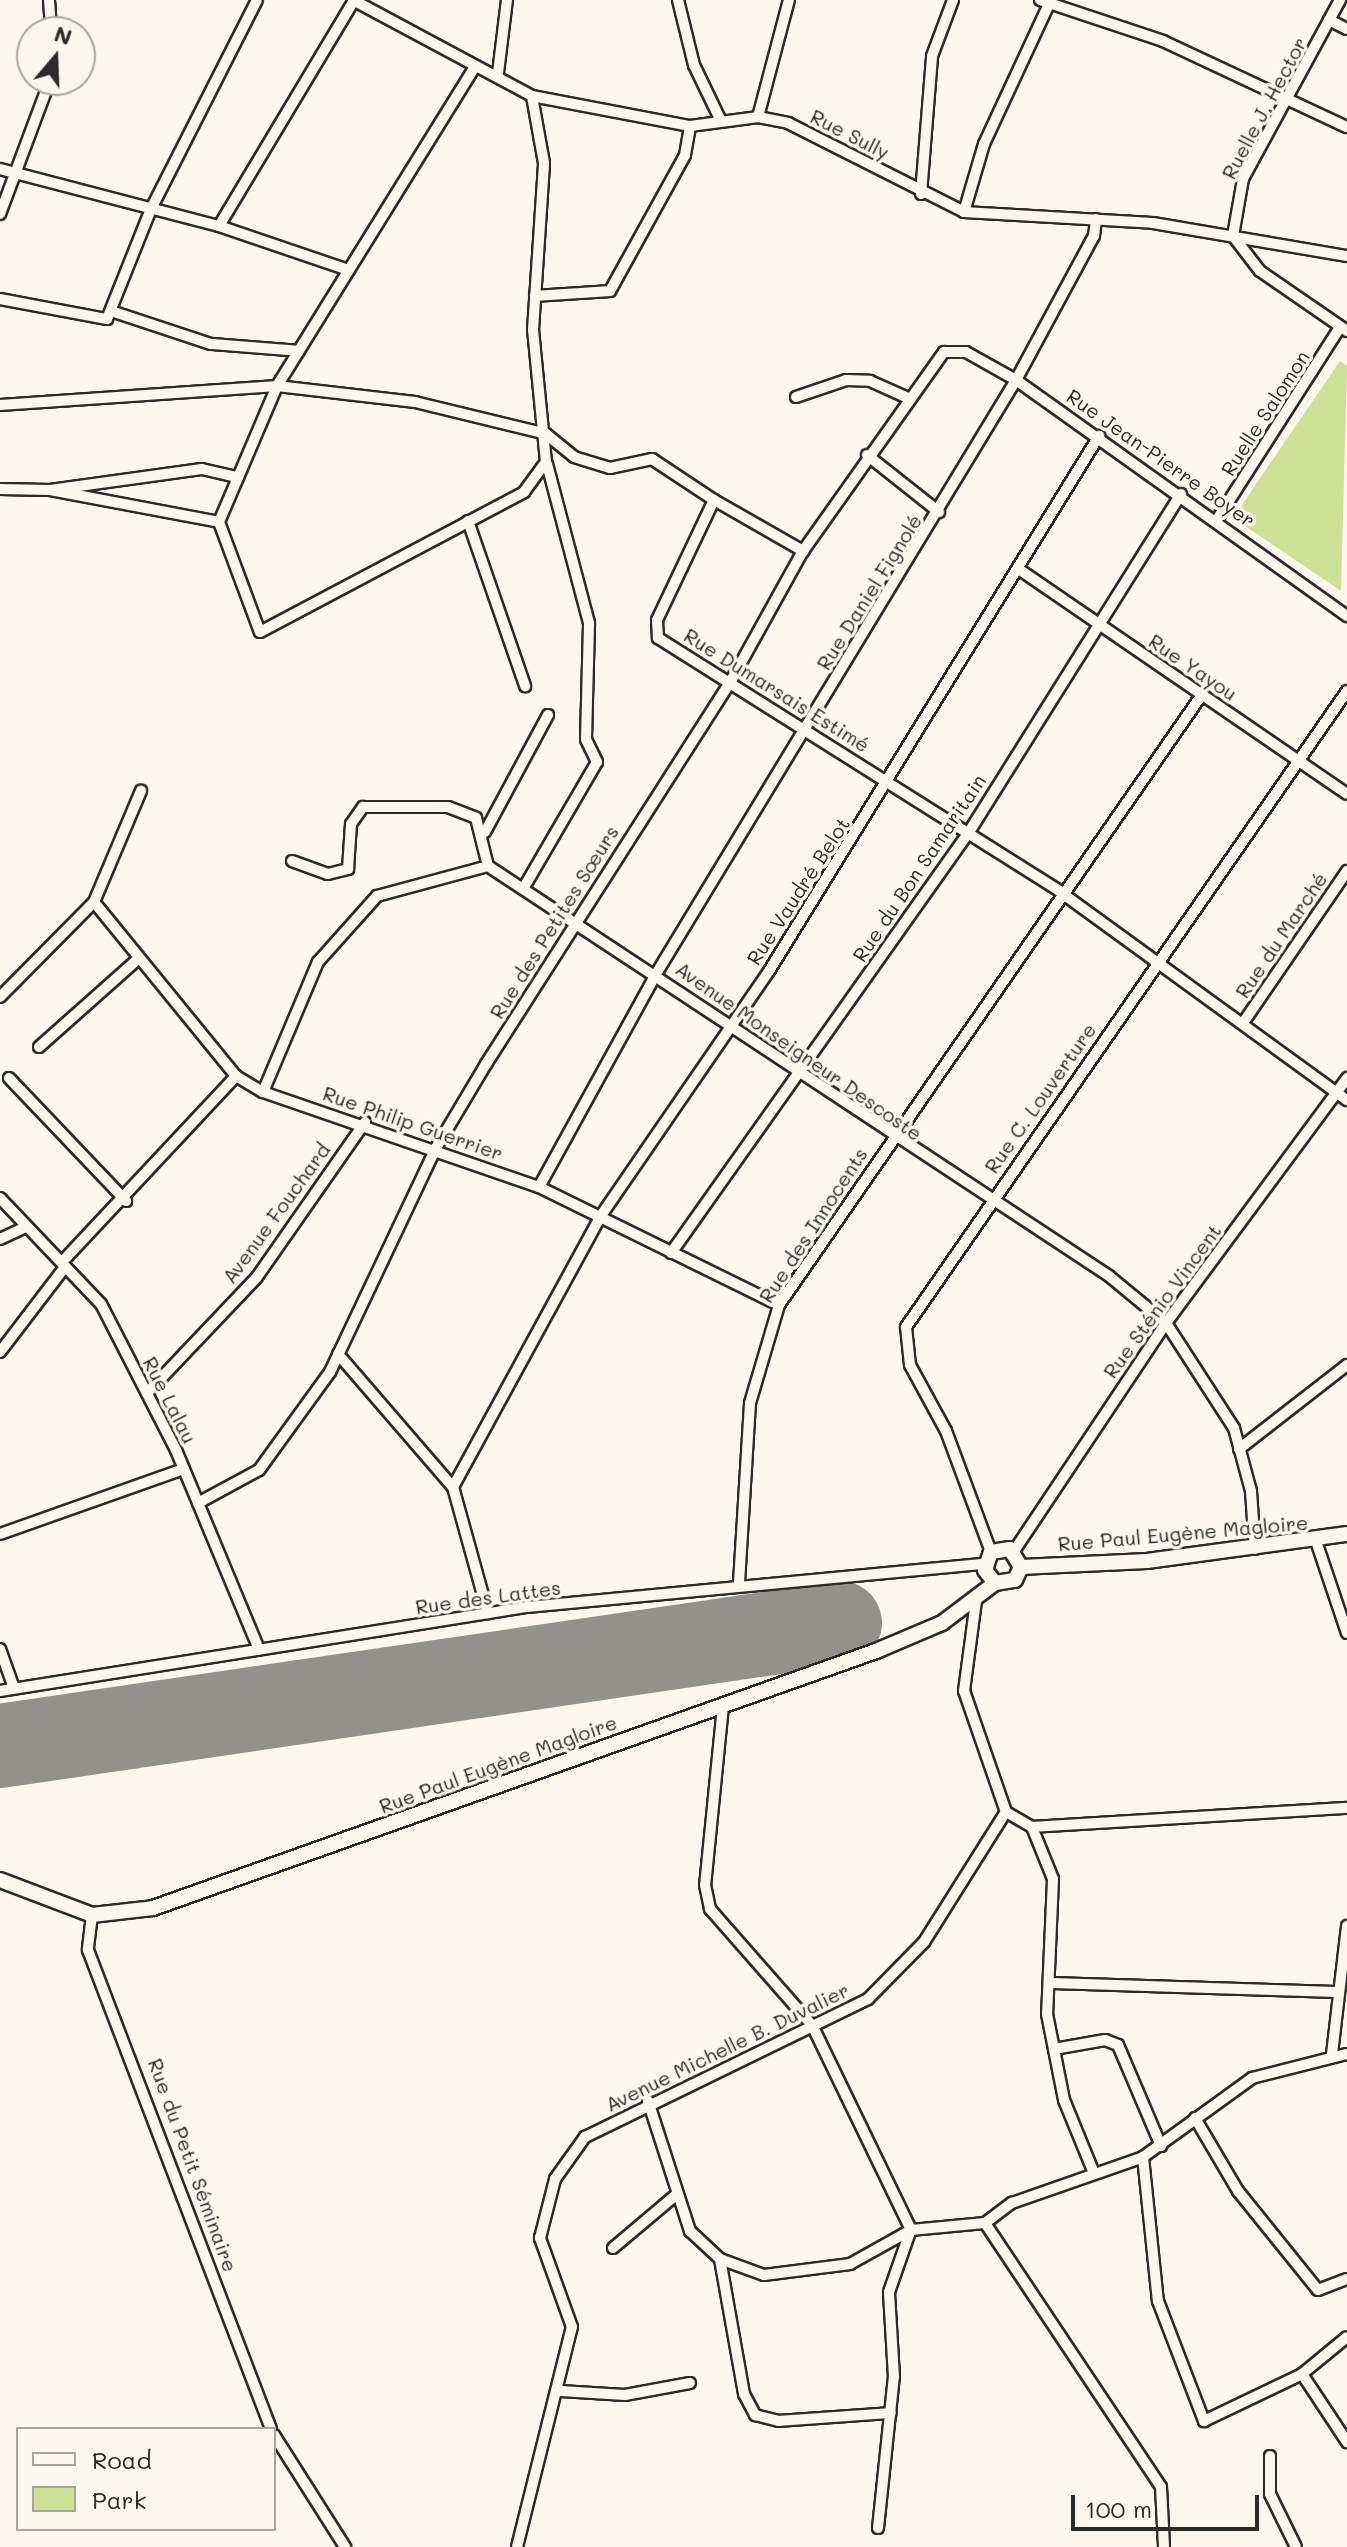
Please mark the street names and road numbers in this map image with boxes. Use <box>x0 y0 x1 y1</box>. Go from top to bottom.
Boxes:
street label: Ruelle J. Hector <box>1216 33 1312 183</box>
street label: Rue Sully <box>807 104 893 164</box>
street label: Ruelle Salomon <box>1216 346 1314 480</box>
street label: Rue Jean-Pierre Boyer <box>1062 384 1260 532</box>
street label: Rue Daniel Fignolé <box>811 510 927 674</box>
street label: Rue Dumarsais Estimé <box>680 623 874 757</box>
street label: Rue Yayou <box>1144 629 1242 705</box>
street label: Rue du Bon Samaritain <box>847 770 991 966</box>
street label: Rue Vaudré Belot <box>741 813 855 969</box>
street label: Rue des Petites Sœurs <box>485 821 623 1023</box>
street label: Rue du Marché <box>1230 868 1332 1002</box>
street label: Avenue Monseigneur Descoste <box>671 956 927 1146</box>
street label: Rue C. Louverture <box>979 1018 1101 1178</box>
street label: Rue Philip Guerrier <box>320 1081 506 1165</box>
street label: Avenue Fouchard <box>217 1138 335 1288</box>
street label: Rue des Innocents <box>754 1143 872 1307</box>
street label: Rue Sténio Vincent <box>1098 1219 1226 1383</box>
street label: Rue Lalau <box>138 1353 202 1447</box>
street label: Rue Paul Eugène Magloire <box>1057 1510 1309 1556</box>
street label: Rue des Lattes <box>414 1575 562 1619</box>
street label: Rue Paul Eugène Magloire <box>376 1710 620 1818</box>
street label: Avenue Michelle B. Duvalier <box>601 1977 853 2117</box>
street label: Rue du Petit Séminaire <box>143 2055 243 2275</box>

